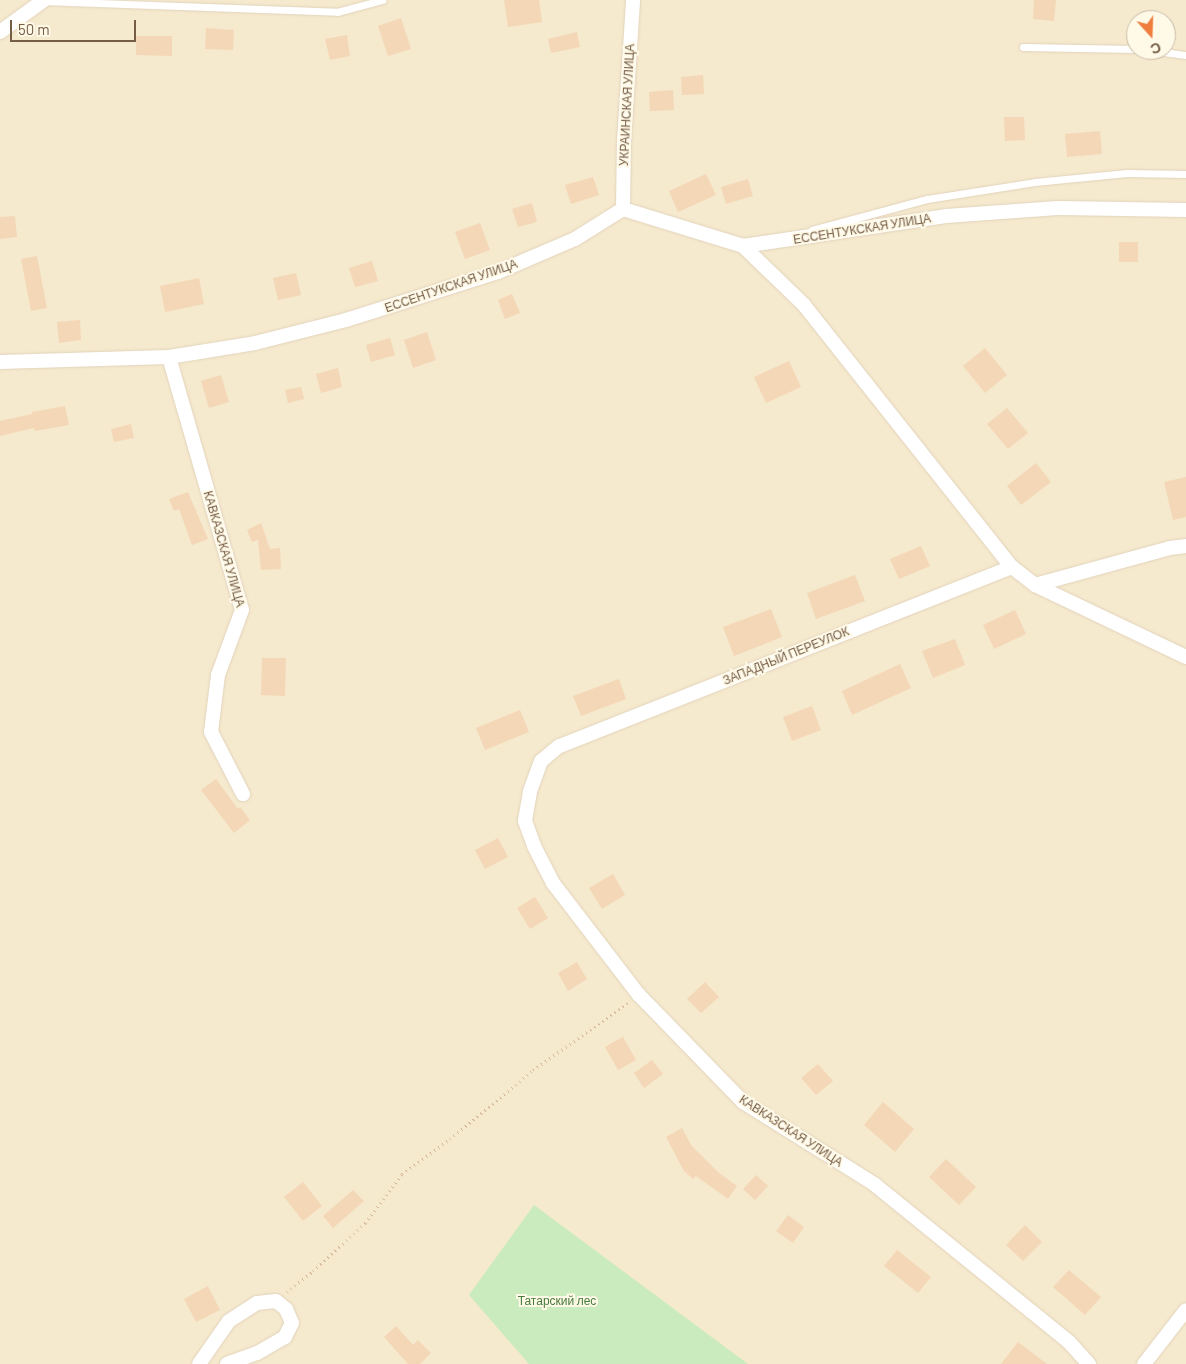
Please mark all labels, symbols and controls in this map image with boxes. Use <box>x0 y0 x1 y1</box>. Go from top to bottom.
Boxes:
scale bar <box>12 10 139 42</box>
north arrow <box>1126 10 1176 60</box>
text: 50 m <box>18 20 50 38</box>
text: С <box>1148 39 1164 58</box>
street label: УКРАИНСКАЯ УЛИЦА <box>617 43 637 167</box>
street label: ЕССЕНТУКСКАЯ УЛИЦА <box>792 211 932 247</box>
street label: ЕССЕНТУКСКАЯ УЛИЦА <box>383 257 519 315</box>
street label: КАВКАЗСКАЯ УЛИЦА <box>200 489 248 609</box>
street label: ЗАПАДНЫЙ ПЕРЕУЛОК <box>721 624 851 688</box>
street label: КАВКАЗСКАЯ УЛИЦА <box>737 1092 845 1170</box>
park label: Татарский лес <box>518 1294 596 1308</box>

